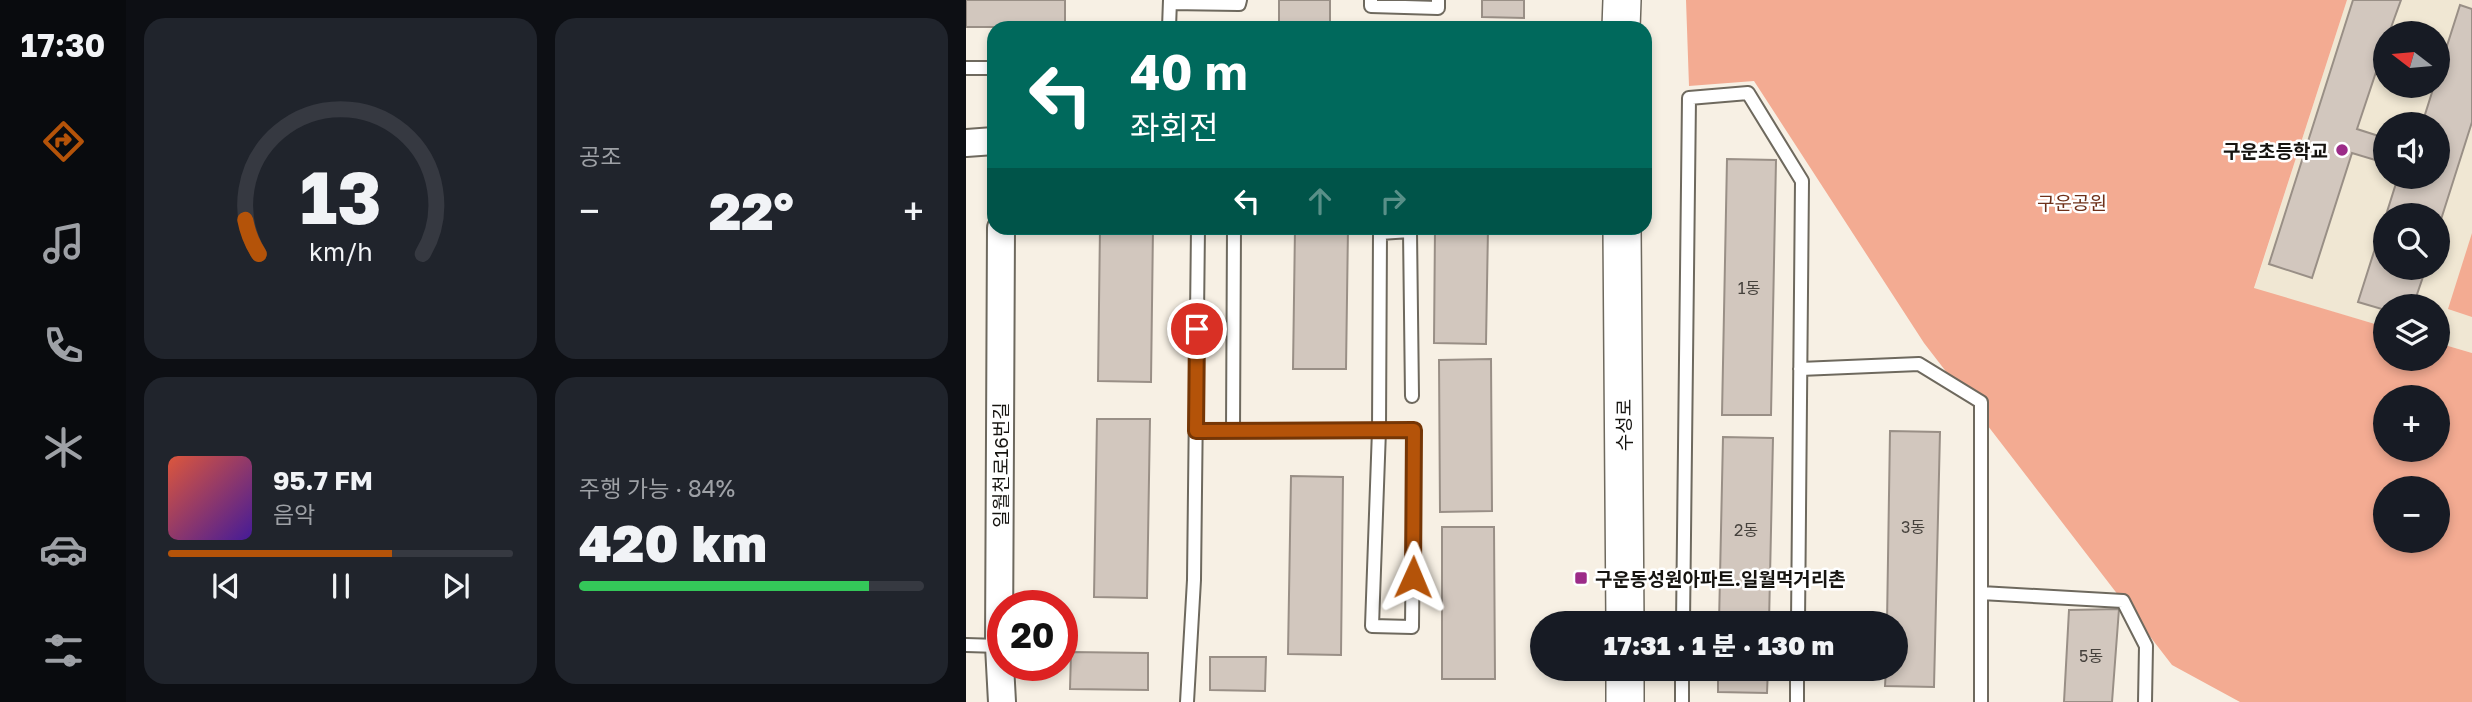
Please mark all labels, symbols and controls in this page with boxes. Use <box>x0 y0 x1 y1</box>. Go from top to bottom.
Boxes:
north arrow <box>2373 21 2450 98</box>
map controls <box>2373 21 2450 553</box>
text: 17:30 <box>21 26 105 64</box>
text: 40 m <box>1130 42 1248 101</box>
icon: left <box>1015 49 1106 140</box>
text: 좌회전 <box>1130 108 1218 146</box>
button: sound <box>2373 112 2450 189</box>
icon: directions <box>39 117 88 166</box>
place label: 구운초등학교 <box>2223 139 2328 162</box>
text: 공조 <box>579 142 621 170</box>
marker: 구운초등학교 <box>2334 142 2350 158</box>
text: 13 <box>300 154 381 241</box>
text: 22° <box>709 179 794 241</box>
icon: left <box>1228 182 1266 220</box>
icon: ahead <box>1301 182 1339 220</box>
icon: right <box>1374 182 1412 220</box>
text: − <box>579 188 600 233</box>
text: + <box>903 188 924 233</box>
park label: 구운공원 <box>2037 191 2107 214</box>
button: search <box>2373 203 2450 280</box>
icon: music <box>39 219 88 268</box>
text: km/h <box>309 236 372 267</box>
house number: 1동 <box>1738 278 1761 298</box>
button: layers <box>2373 294 2450 371</box>
pin <box>1167 299 1227 359</box>
icon: arrive <box>1178 310 1216 348</box>
icon: phone <box>39 321 88 370</box>
button: + <box>2373 385 2450 462</box>
street label: 수성로 <box>1612 399 1635 451</box>
street label: 일월천로16번길 <box>989 402 1012 528</box>
icon: climate <box>39 423 88 472</box>
text: 95.7 FM <box>273 465 373 496</box>
text: 주행 가능 · 84% <box>579 474 735 502</box>
button: − <box>2373 476 2450 553</box>
text: 음악 <box>273 500 315 528</box>
text: 420 km <box>579 511 767 573</box>
house number: 3동 <box>1901 517 1925 537</box>
house number: 2동 <box>1734 520 1758 540</box>
icon: car <box>39 525 88 574</box>
position arrow <box>1376 540 1450 614</box>
icon: previous <box>207 567 245 605</box>
icon: pause <box>322 567 360 605</box>
icon: next <box>437 567 475 605</box>
place label: 구운동성원아파트.일월먹거리촌 <box>1595 567 1846 590</box>
marker: 구운동성원아파트.일월먹거리촌 <box>1573 570 1589 586</box>
speed limit sign: 20 <box>987 590 1078 681</box>
icon: filters <box>39 626 88 675</box>
text: 17:31 · 1 분 · 130 m <box>1604 630 1834 661</box>
house number: 5동 <box>2079 646 2103 666</box>

